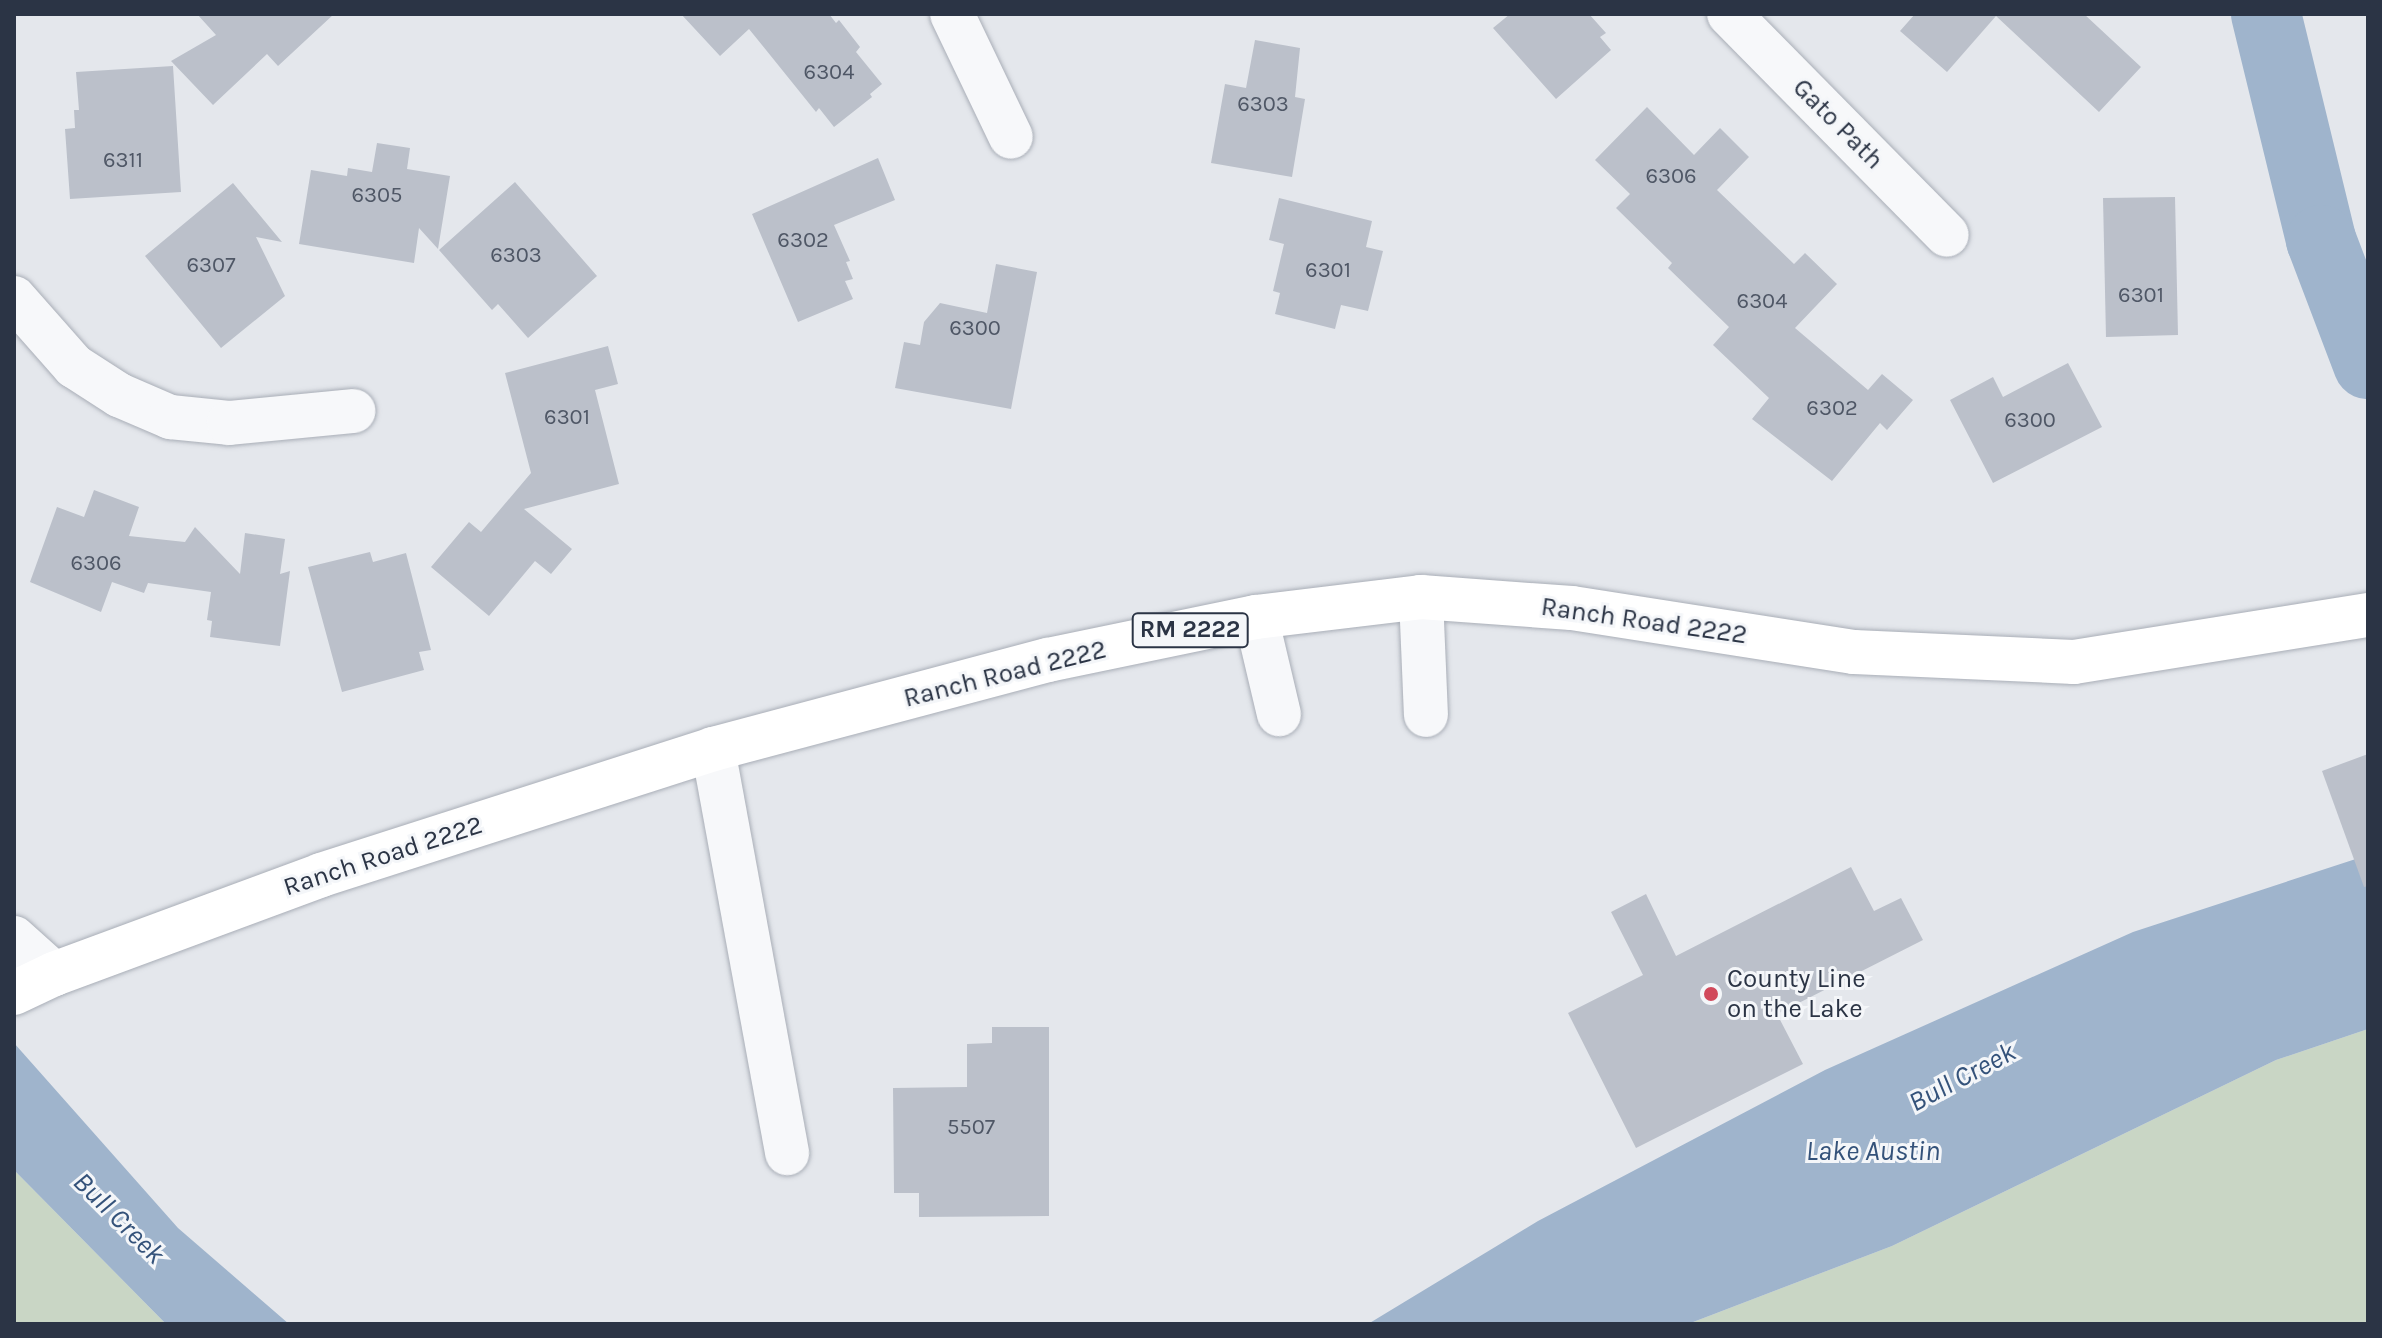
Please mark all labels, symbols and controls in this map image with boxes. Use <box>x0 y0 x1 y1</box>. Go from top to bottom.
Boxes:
house number: 6304 <box>804 60 854 86</box>
street label: Gato Path <box>1786 72 1890 176</box>
house number: 6303 <box>1237 92 1289 118</box>
house number: 6311 <box>103 148 143 174</box>
house number: 6306 <box>1645 164 1697 190</box>
house number: 6305 <box>351 183 403 209</box>
house number: 6302 <box>777 228 829 254</box>
house number: 6303 <box>490 243 542 269</box>
house number: 6307 <box>187 253 235 279</box>
house number: 6301 <box>1305 258 1351 284</box>
house number: 6301 <box>2118 283 2164 309</box>
house number: 6304 <box>1737 289 1787 315</box>
house number: 6300 <box>949 316 1001 342</box>
house number: 6302 <box>1806 396 1858 422</box>
house number: 6301 <box>544 405 590 431</box>
house number: 6300 <box>2004 408 2056 434</box>
house number: 6306 <box>70 551 122 577</box>
street label: Ranch Road 2222 <box>1539 591 1749 651</box>
road number: RM 2222 <box>1130 610 1250 650</box>
street label: Ranch Road 2222 <box>901 634 1109 714</box>
street label: Ranch Road 2222 <box>280 809 486 903</box>
place label: County Line on the Lake <box>1727 963 1866 1024</box>
marker: County Line on the Lake <box>1702 985 1720 1003</box>
water label: Bull Creek <box>1903 1035 2021 1119</box>
house number: 5507 <box>947 1115 995 1141</box>
water label: Lake Austin <box>1806 1134 1940 1168</box>
water label: Bull Creek <box>66 1165 172 1271</box>

